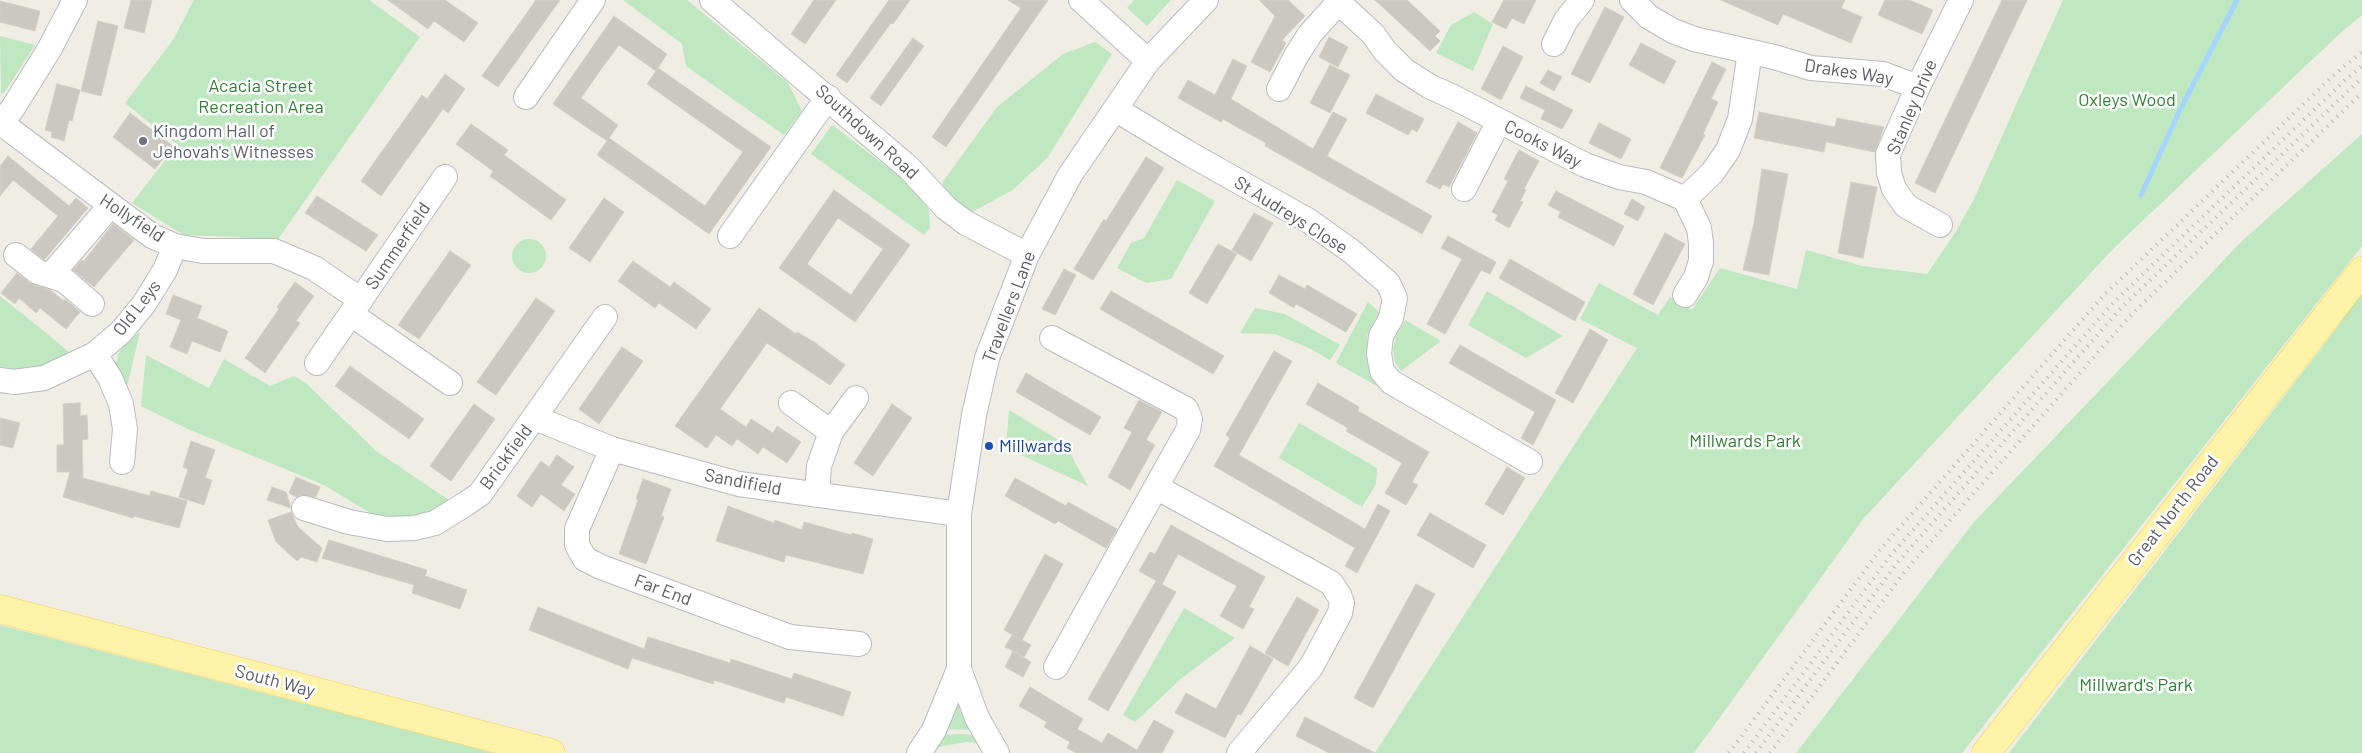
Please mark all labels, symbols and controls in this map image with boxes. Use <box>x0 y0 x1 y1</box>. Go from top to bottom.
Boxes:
street label: Drakes Way <box>1803 54 1895 90</box>
street label: Stanley Drive <box>1882 56 1942 158</box>
park label: Acacia Street Recreation Area <box>198 75 324 118</box>
street label: Southdown Road <box>811 80 923 184</box>
park label: Oxleys Wood <box>2078 89 2176 111</box>
street label: Cooks Way <box>1501 115 1585 173</box>
place label: Kingdom Hall of Jehovah's Witnesses <box>153 120 314 162</box>
marker: Kingdom Hall of Jehovah's Witnesses <box>137 135 149 147</box>
street label: St Audreys Close <box>1230 171 1352 259</box>
street label: Hollyfield <box>96 189 168 247</box>
street label: Summerfield <box>361 198 435 294</box>
street label: Travellers Lane <box>978 248 1040 366</box>
street label: Old Leys <box>109 276 165 340</box>
street label: Brickfield <box>475 420 537 494</box>
park label: Millwards Park <box>1689 430 1801 452</box>
place label: Millwards <box>999 435 1072 457</box>
marker: Millwards <box>983 440 995 452</box>
street label: Great North Road <box>2123 451 2223 571</box>
street label: Sandifield <box>703 464 783 500</box>
street label: Far End <box>631 570 695 610</box>
street label: South Way <box>233 660 317 702</box>
park label: Millward's Park <box>2079 674 2193 696</box>

